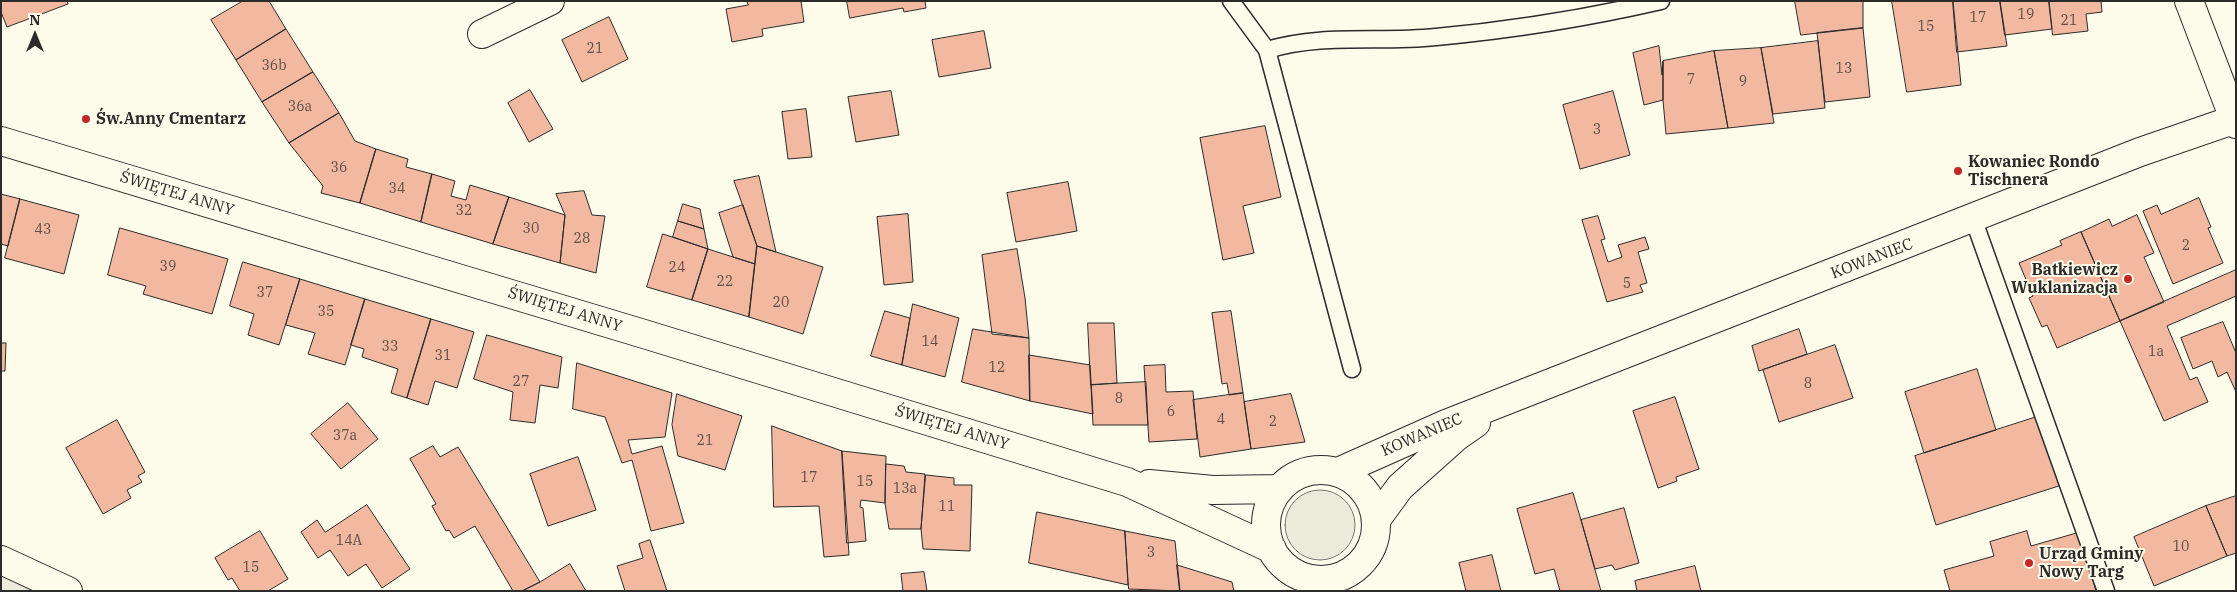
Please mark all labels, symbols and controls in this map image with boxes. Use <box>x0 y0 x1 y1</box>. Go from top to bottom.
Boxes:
house number: 19 <box>2018 7 2034 23</box>
north arrow <box>10 10 60 60</box>
house number: 17 <box>1970 10 1986 26</box>
text: N <box>29 11 41 29</box>
house number: 21 <box>2061 13 2077 29</box>
house number: 15 <box>1918 19 1934 35</box>
house number: 21 <box>587 41 603 57</box>
house number: 36b <box>261 58 287 74</box>
house number: 13 <box>1836 61 1852 77</box>
house number: 7 <box>1687 72 1695 88</box>
house number: 9 <box>1739 74 1747 90</box>
house number: 36a <box>288 99 312 115</box>
place label: Św.Anny Cmentarz <box>96 109 246 129</box>
marker: Św.Anny Cmentarz <box>80 113 92 125</box>
house number: 3 <box>1593 122 1601 138</box>
place label: Kowaniec Rondo Tischnera <box>1968 152 2099 190</box>
house number: 36 <box>331 160 347 176</box>
marker: Kowaniec Rondo Tischnera <box>1952 165 1964 177</box>
street label: ŚWIĘTEJ ANNY <box>118 168 236 220</box>
house number: 34 <box>389 181 405 197</box>
house number: 32 <box>456 203 472 219</box>
house number: 30 <box>523 221 539 237</box>
house number: 43 <box>35 222 51 238</box>
house number: 28 <box>574 231 590 247</box>
street label: KOWANIEC <box>1828 235 1916 283</box>
house number: 2 <box>2182 238 2190 254</box>
house number: 39 <box>160 259 176 275</box>
house number: 24 <box>669 260 685 276</box>
place label: Batkiewicz Wuklanizacja <box>2011 260 2118 298</box>
marker: Batkiewicz Wuklanizacja <box>2122 273 2134 285</box>
house number: 22 <box>717 274 733 290</box>
house number: 5 <box>1623 276 1631 292</box>
street label: ŚWIĘTEJ ANNY <box>506 284 624 336</box>
house number: 37 <box>257 285 273 301</box>
house number: 20 <box>773 295 789 311</box>
house number: 35 <box>318 304 334 320</box>
house number: 14 <box>922 334 938 350</box>
house number: 33 <box>382 339 398 355</box>
house number: 1a <box>2148 344 2164 360</box>
house number: 31 <box>435 348 451 364</box>
house number: 12 <box>989 360 1005 376</box>
house number: 27 <box>513 374 529 390</box>
house number: 8 <box>1804 376 1812 392</box>
house number: 8 <box>1115 391 1123 407</box>
street label: ŚWIĘTEJ ANNY <box>893 402 1011 454</box>
house number: 6 <box>1167 404 1175 420</box>
street label: KOWANIEC <box>1378 409 1466 461</box>
house number: 4 <box>1217 412 1225 428</box>
house number: 2 <box>1269 414 1277 430</box>
house number: 37a <box>333 428 357 444</box>
house number: 21 <box>697 433 713 449</box>
house number: 17 <box>801 470 817 486</box>
house number: 15 <box>857 474 873 490</box>
house number: 13a <box>893 481 917 497</box>
house number: 11 <box>939 499 955 515</box>
house number: 14A <box>336 533 362 549</box>
house number: 10 <box>2173 539 2189 555</box>
place label: Urząd Gminy Nowy Targ <box>2039 544 2143 582</box>
house number: 3 <box>1147 545 1155 561</box>
marker: Urząd Gminy Nowy Targ <box>2023 557 2035 569</box>
house number: 15 <box>243 560 259 576</box>

